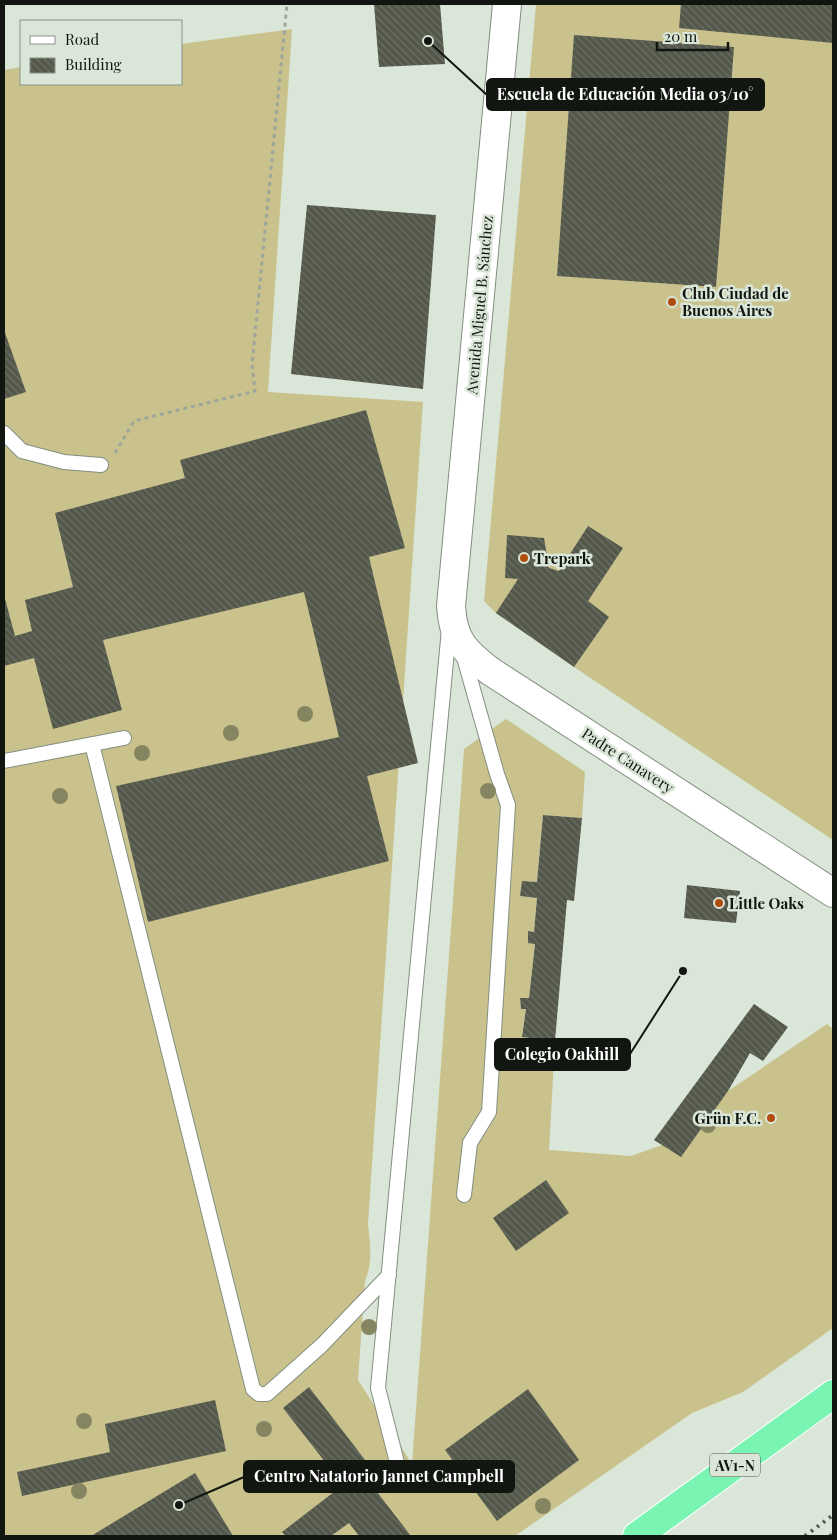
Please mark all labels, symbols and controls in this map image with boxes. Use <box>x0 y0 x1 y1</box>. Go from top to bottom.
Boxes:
legend <box>20 20 182 85</box>
scale bar <box>657 20 728 52</box>
text: 20 m <box>664 26 698 46</box>
text: Road <box>65 29 99 49</box>
text: Building <box>65 54 122 74</box>
callout: Escuela de Educación Media 03/10° <box>487 79 764 110</box>
text: Escuela de Educación Media 03/10° <box>497 83 753 104</box>
street label: Avenida Miguel B. Sánchez <box>461 215 497 396</box>
place label: Club Ciudad de Buenos Aires <box>682 283 789 320</box>
marker: Club Ciudad de Buenos Aires <box>666 296 678 308</box>
place label: Trepark <box>534 548 591 568</box>
marker: Trepark <box>518 552 530 564</box>
street label: Padre Canavery <box>578 723 678 797</box>
place label: Little Oaks <box>729 893 804 913</box>
marker: Little Oaks <box>713 897 725 909</box>
callout: Colegio Oakhill <box>495 1039 630 1070</box>
text: Colegio Oakhill <box>505 1043 619 1064</box>
place label: Grün F.C. <box>695 1108 761 1128</box>
marker: Grün F.C. <box>765 1112 777 1124</box>
road number: AV1-N <box>710 1454 760 1476</box>
callout: Centro Natatorio Jannet Campbell <box>244 1461 514 1492</box>
text: Centro Natatorio Jannet Campbell <box>254 1465 504 1486</box>

